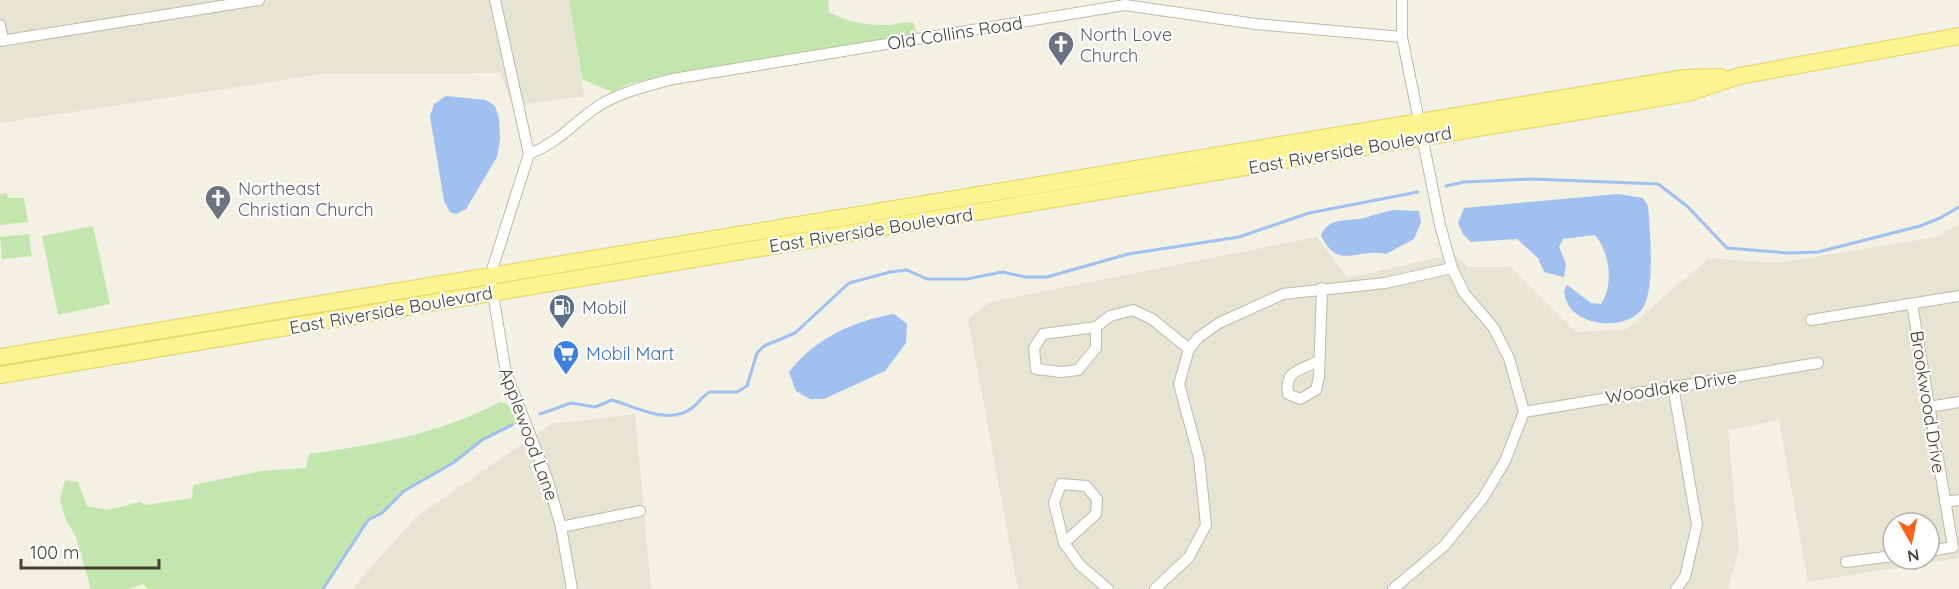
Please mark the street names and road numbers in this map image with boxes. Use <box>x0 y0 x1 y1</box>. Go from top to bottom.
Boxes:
street label: Old Collins Road <box>886 11 1024 55</box>
street label: East Riverside Boulevard <box>1247 121 1453 179</box>
street label: East Riverside Boulevard <box>767 203 975 257</box>
street label: East Riverside Boulevard <box>288 281 494 339</box>
street label: Brookwood Drive <box>1905 329 1951 475</box>
street label: Applewood Lane <box>494 364 564 504</box>
street label: Woodlake Drive <box>1604 365 1738 409</box>

